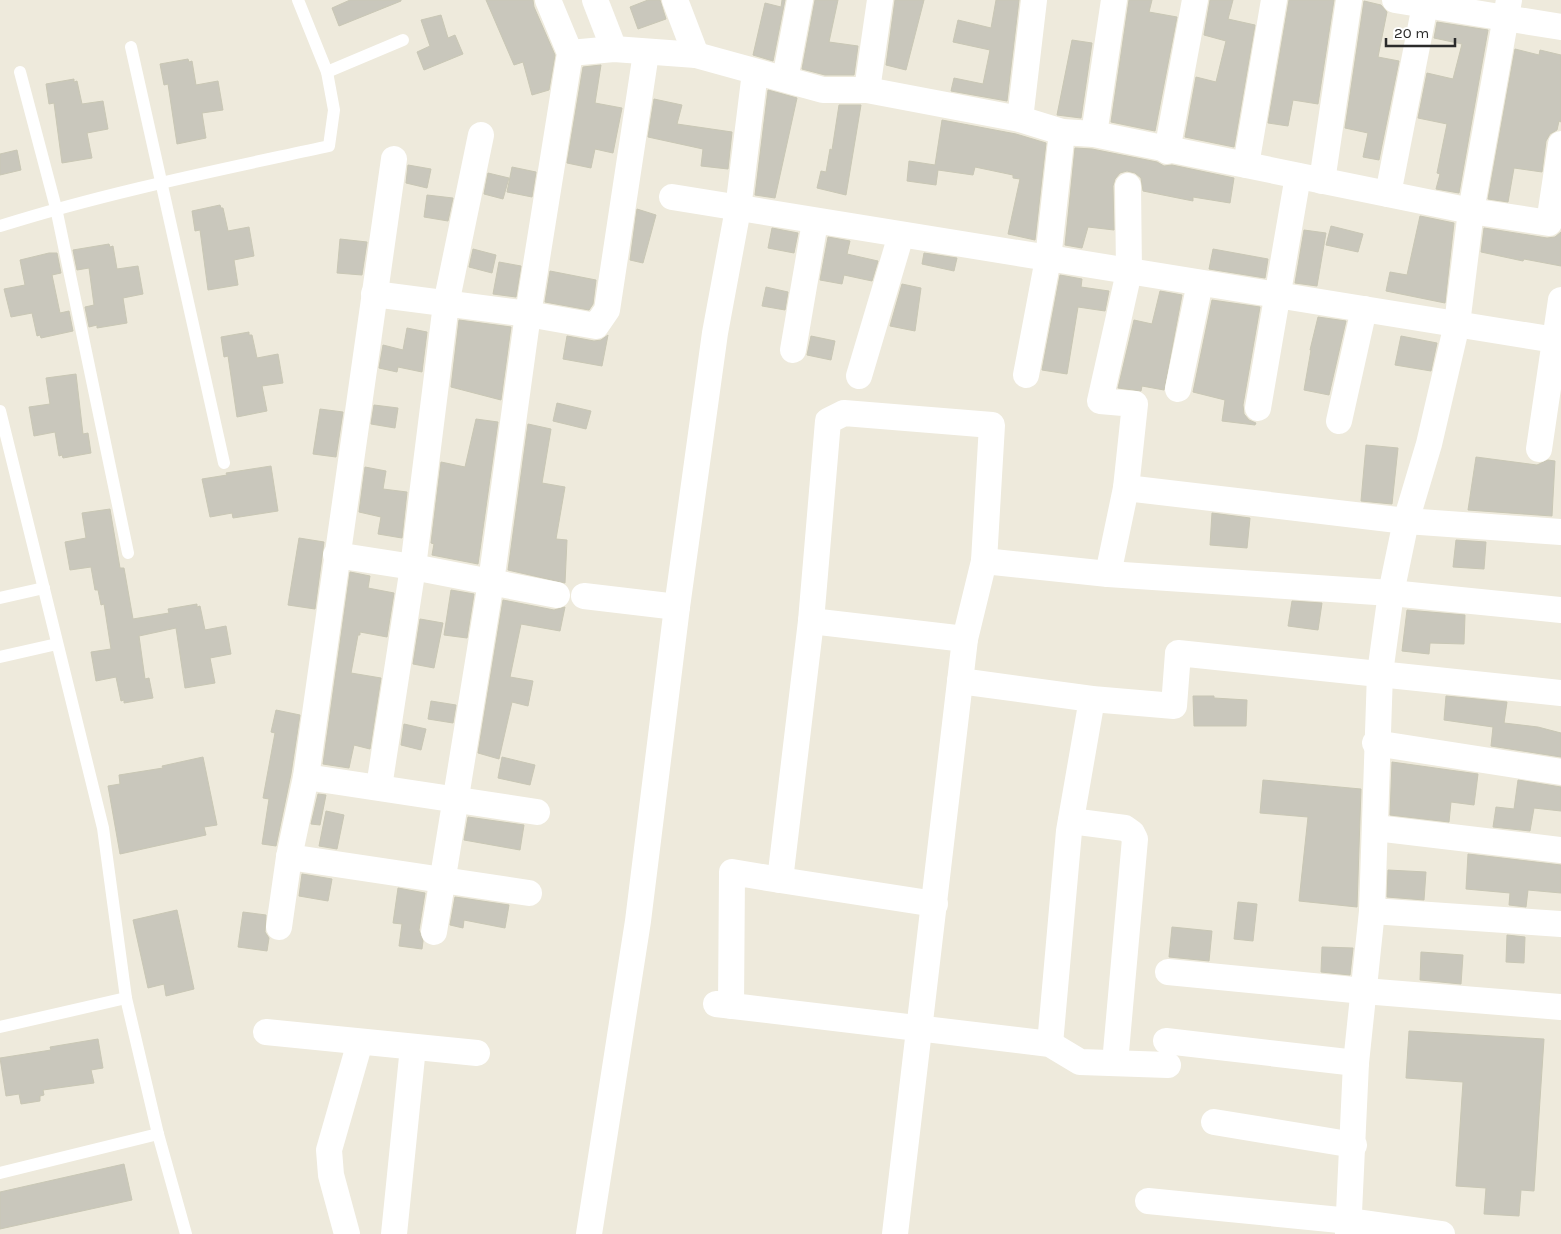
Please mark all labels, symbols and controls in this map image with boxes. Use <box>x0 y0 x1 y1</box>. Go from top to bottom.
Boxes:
scale bar <box>1386 15 1455 47</box>
text: 20 m <box>1394 24 1429 42</box>

